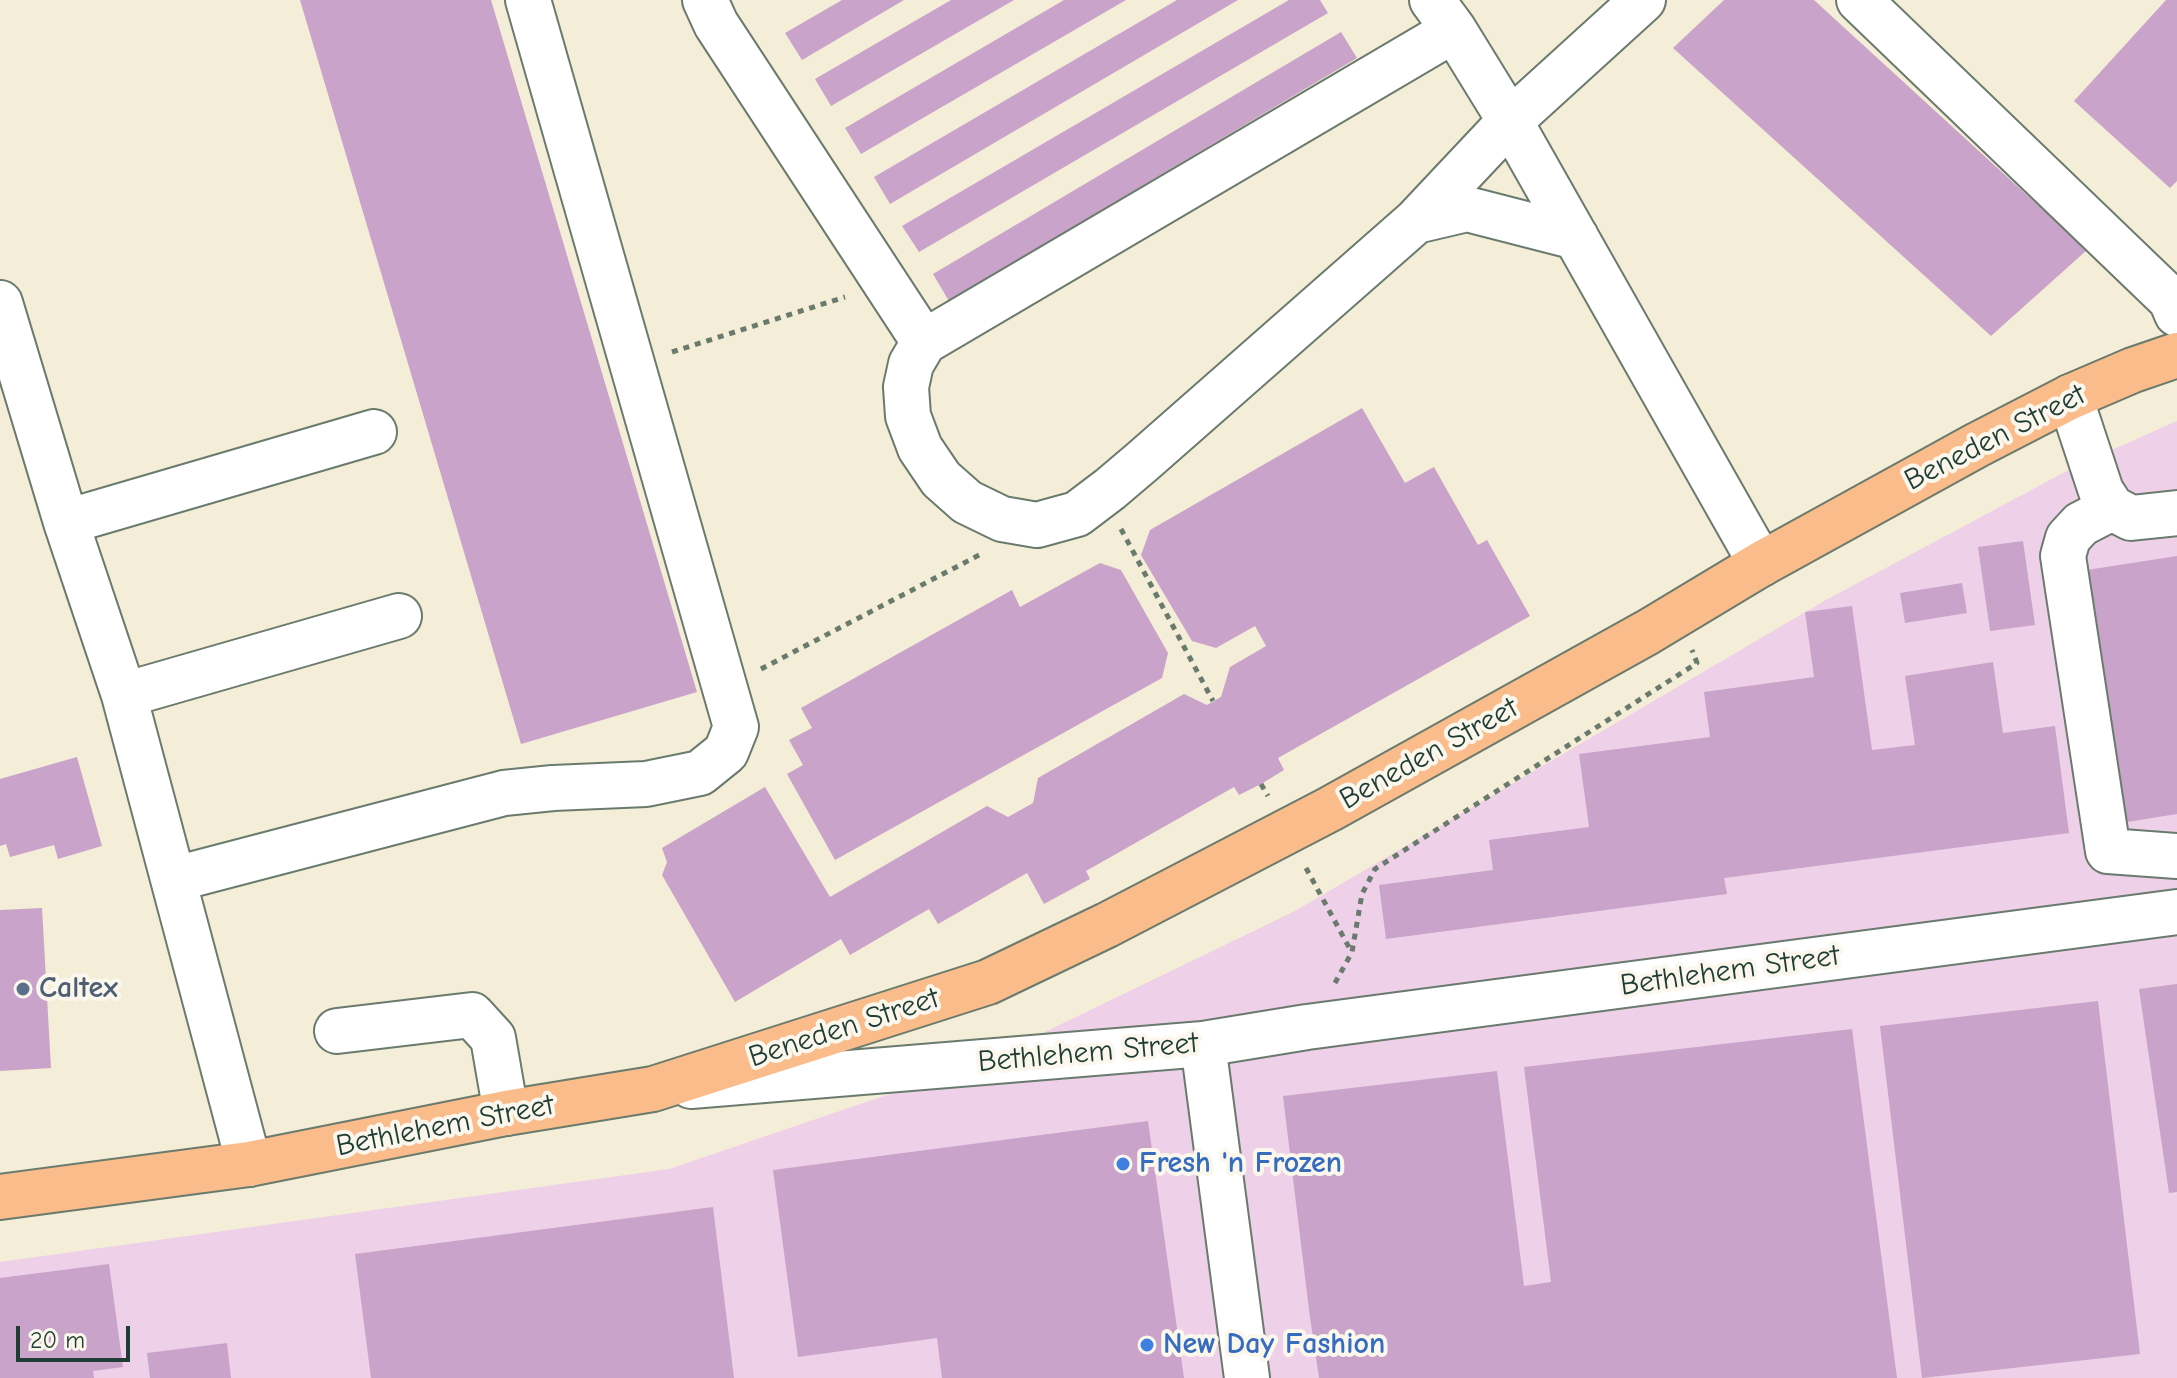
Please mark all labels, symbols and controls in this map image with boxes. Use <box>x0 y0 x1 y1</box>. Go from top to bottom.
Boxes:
street label: Beneden Street <box>1899 377 2091 499</box>
street label: Beneden Street <box>1334 690 1524 818</box>
street label: Bethlehem Street <box>1618 938 1842 1004</box>
place label: Caltex <box>39 971 118 1007</box>
marker: Caltex <box>14 980 32 998</box>
street label: Beneden Street <box>744 980 944 1076</box>
street label: Bethlehem Street <box>976 1025 1200 1081</box>
street label: Bethlehem Street <box>333 1087 557 1165</box>
place label: Fresh 'n Frozen <box>1139 1146 1342 1182</box>
marker: Fresh 'n Frozen <box>1114 1155 1132 1173</box>
scale bar <box>20 1310 134 1360</box>
text: 20 m <box>30 1326 85 1354</box>
place label: New Day Fashion <box>1163 1327 1385 1363</box>
marker: New Day Fashion <box>1138 1336 1156 1354</box>

